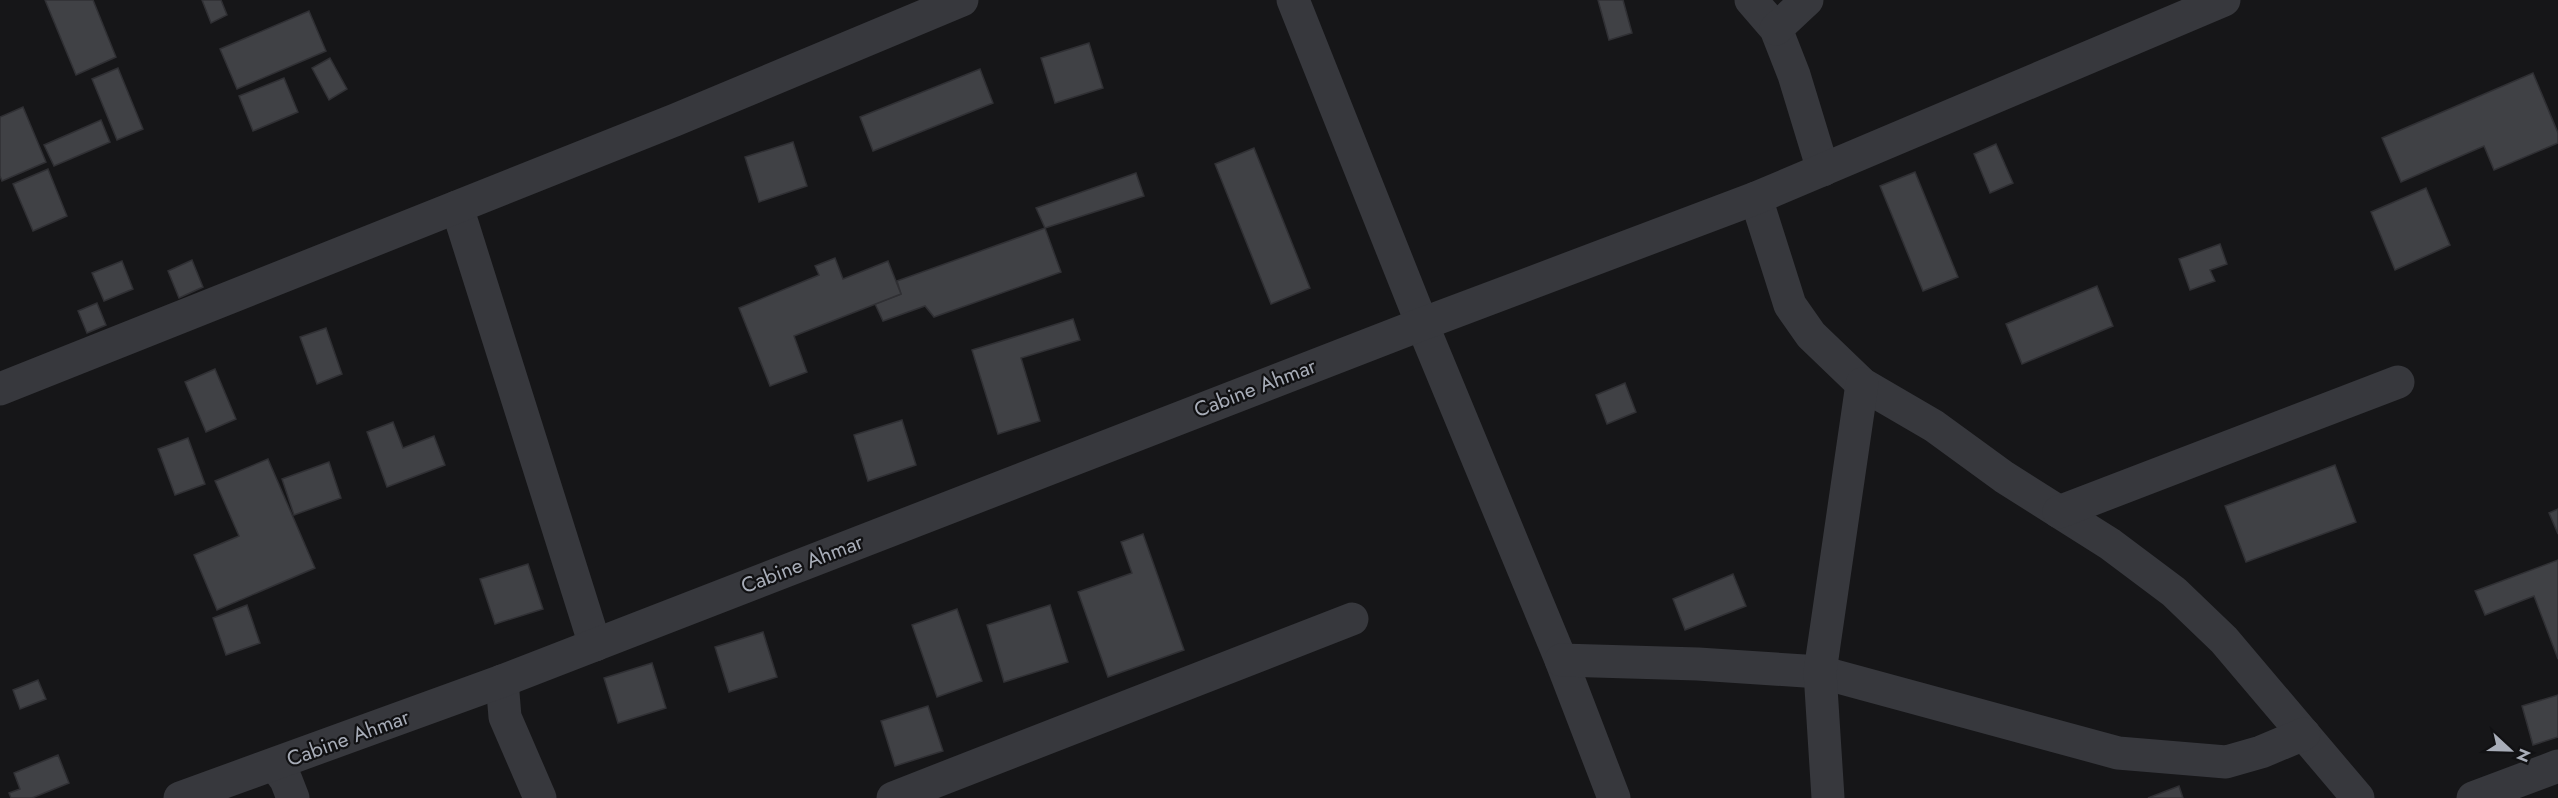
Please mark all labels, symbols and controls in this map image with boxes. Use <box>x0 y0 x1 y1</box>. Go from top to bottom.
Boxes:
street label: Cabine Ahmar <box>1190 351 1321 425</box>
street label: Cabine Ahmar <box>737 527 868 601</box>
street label: Cabine Ahmar <box>282 702 414 774</box>
north arrow <box>2480 720 2540 780</box>
text: N <box>2510 745 2536 766</box>

